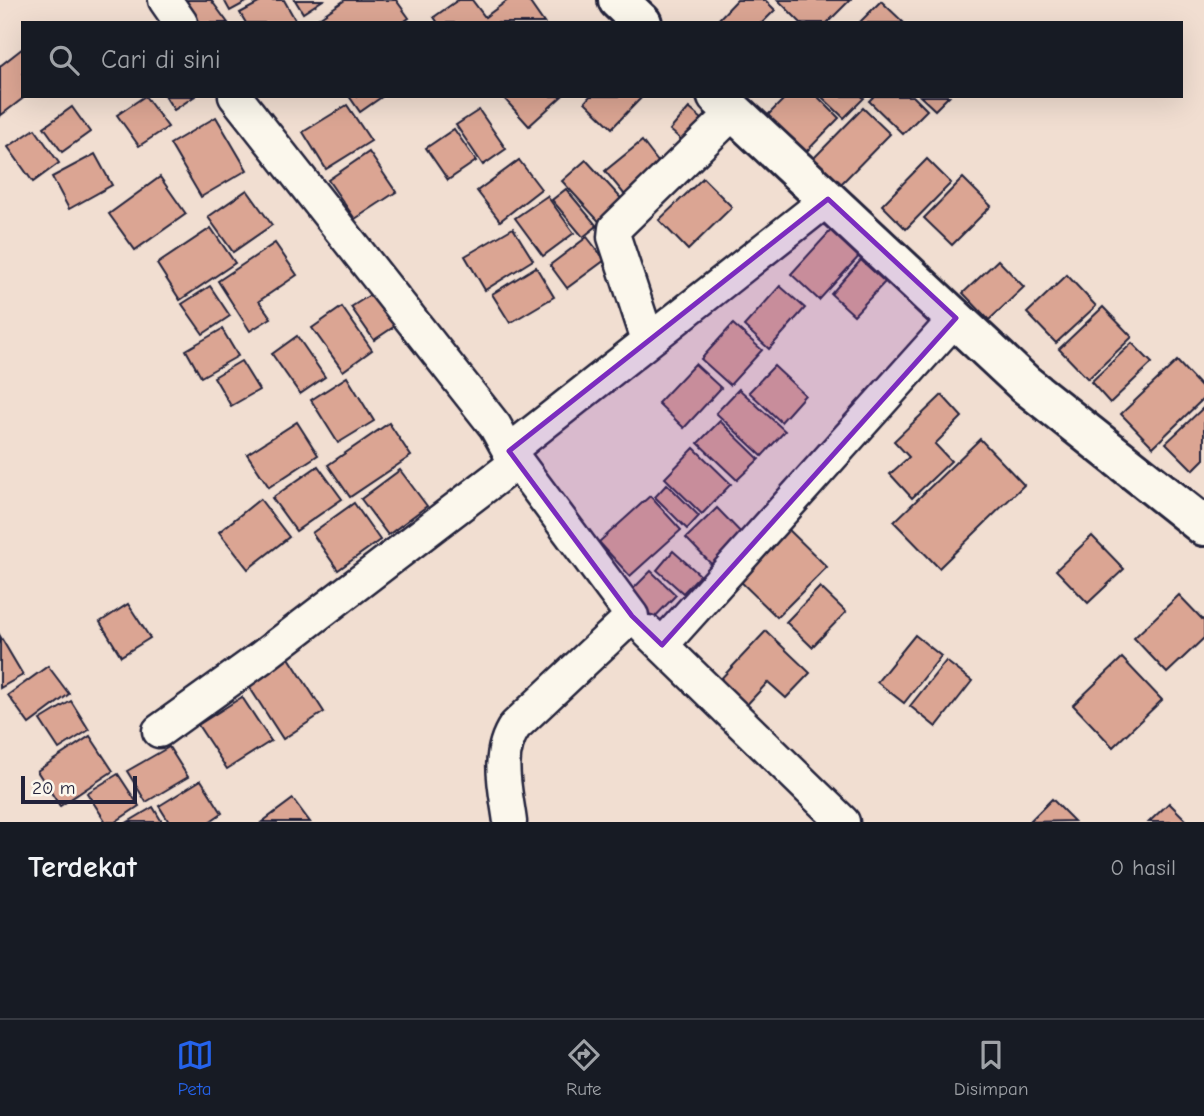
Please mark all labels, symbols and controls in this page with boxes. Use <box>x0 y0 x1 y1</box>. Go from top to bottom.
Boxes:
search box <box>21 21 1183 98</box>
icon: search <box>45 41 83 79</box>
text: Cari di sini <box>101 45 221 75</box>
scale bar <box>21 773 136 805</box>
text: 20 m <box>32 777 76 799</box>
text: Terdekat <box>28 850 137 885</box>
text: 0 hasil <box>1110 854 1176 881</box>
tab: Peta <box>176 1036 214 1100</box>
tab: Rute <box>565 1036 603 1100</box>
tab: Disimpan <box>954 1036 1028 1100</box>

